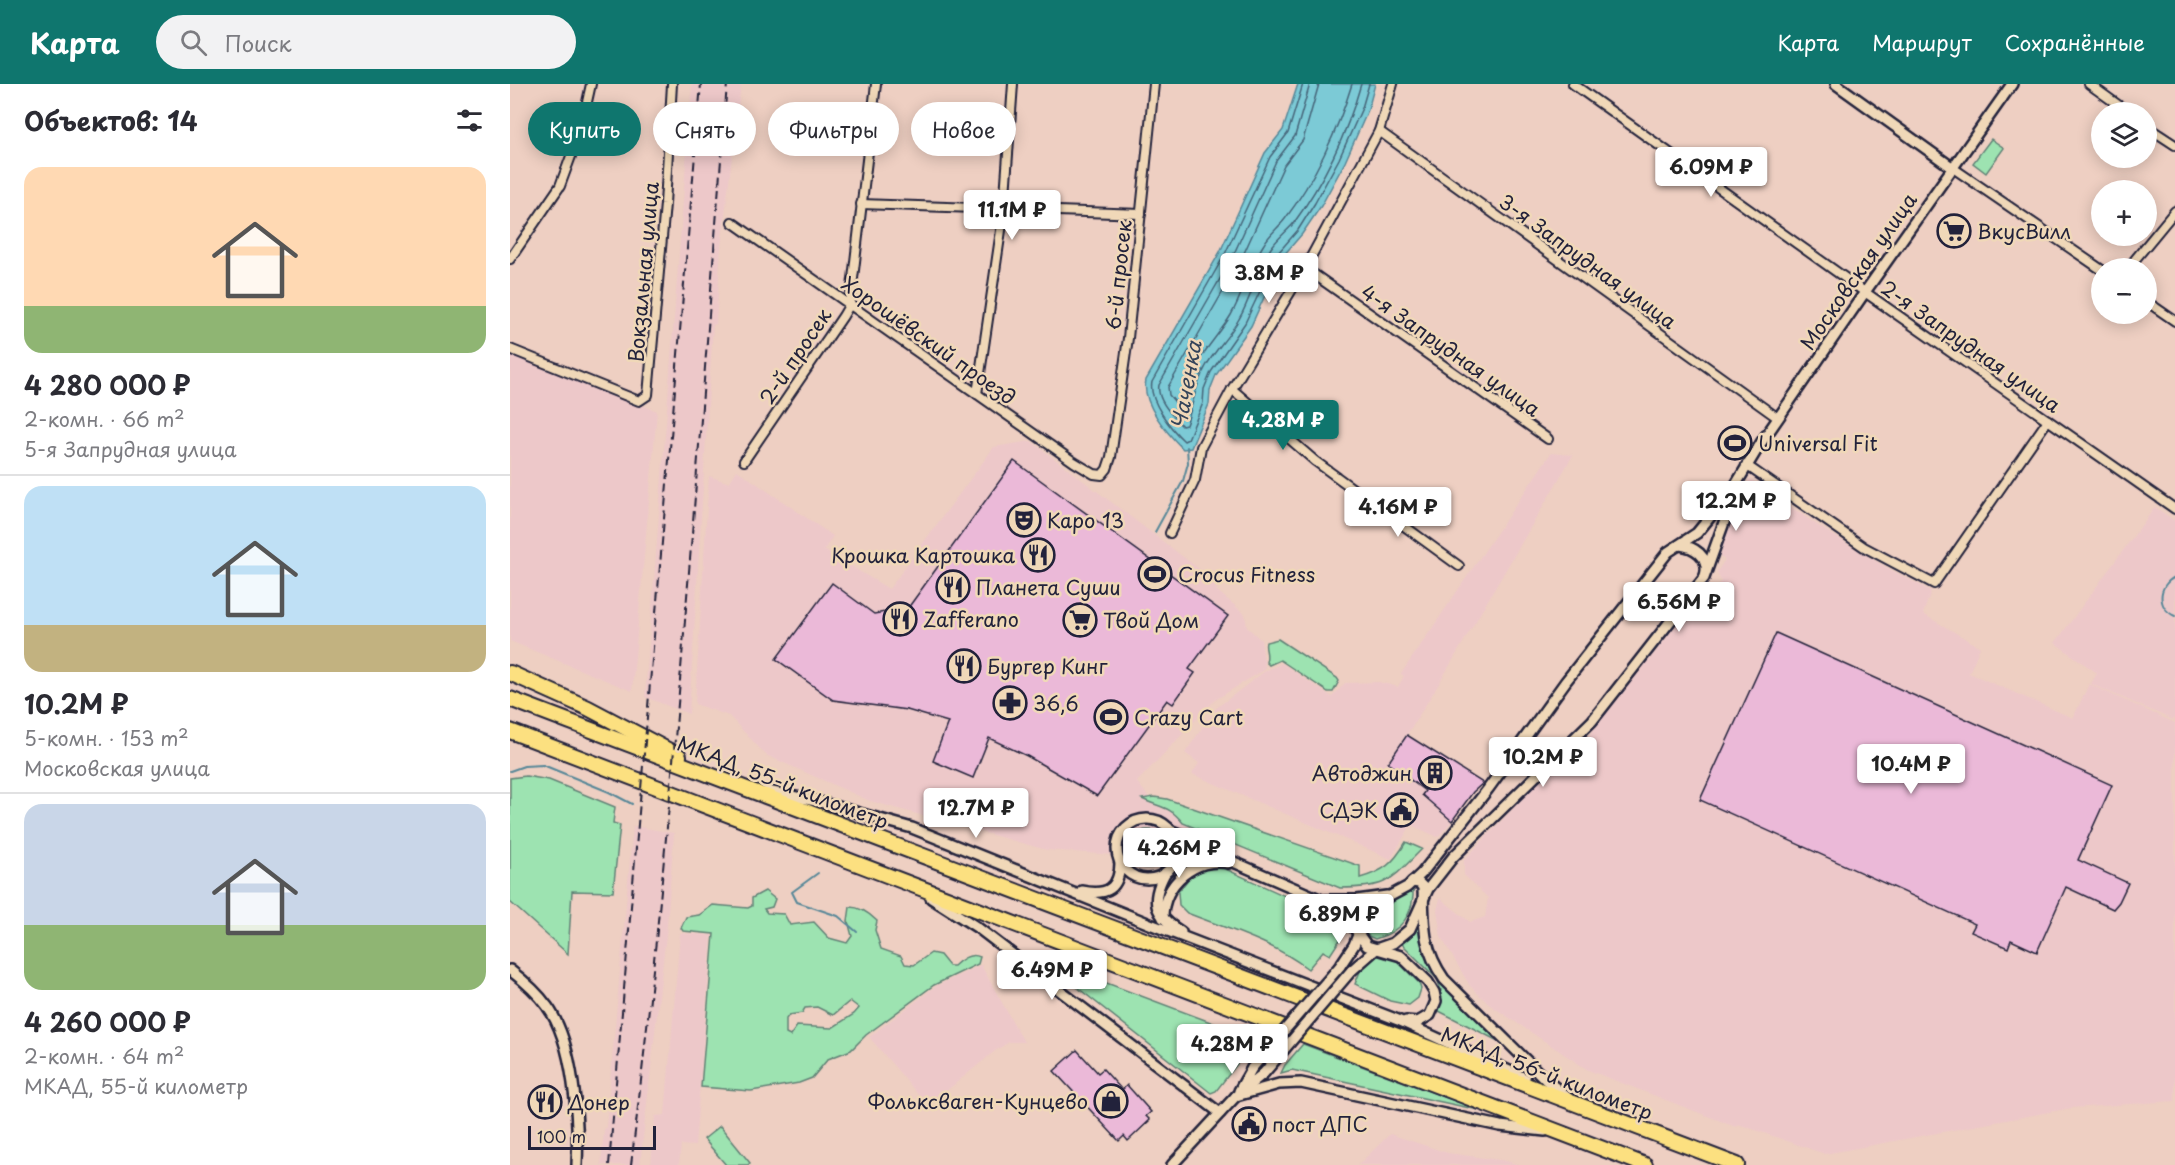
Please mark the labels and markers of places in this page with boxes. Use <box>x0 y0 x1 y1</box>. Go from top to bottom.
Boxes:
pin: 6.09M ₽ <box>1656 147 1766 198</box>
pin: 11.1M ₽ <box>957 190 1067 241</box>
supermarket icon: ВкусВилл <box>1936 213 1972 249</box>
place label: ВкусВилл <box>1977 216 2071 246</box>
pin: 3.8M ₽ <box>1220 253 1318 304</box>
pin: 4.28M ₽ <box>1228 400 1338 451</box>
sports icon: Universal Fit <box>1717 425 1753 461</box>
place label: Universal Fit <box>1758 428 1878 458</box>
pin: 12.2M ₽ <box>1681 481 1791 532</box>
pin: 4.16M ₽ <box>1343 487 1453 538</box>
theatre icon: Каро 13 <box>1006 502 1042 538</box>
place label: Каро 13 <box>1047 505 1124 535</box>
restaurant icon: Крошка Картошка <box>1020 537 1056 573</box>
place label: Крошка Картошка <box>831 540 1015 570</box>
sports icon: Crocus Fitness <box>1137 556 1173 592</box>
place label: Crocus Fitness <box>1178 559 1315 589</box>
restaurant icon: Планета Суши <box>935 569 971 605</box>
place label: Планета Суши <box>976 572 1121 602</box>
pin: 6.56M ₽ <box>1624 582 1734 633</box>
restaurant icon: Zafferano <box>882 601 918 637</box>
supermarket icon: Твой Дом <box>1062 602 1098 638</box>
place label: Zafferano <box>923 604 1019 634</box>
place label: Твой Дом <box>1103 605 1199 635</box>
restaurant icon: Бургер Кинг <box>946 648 982 684</box>
place label: Бургер Кинг <box>987 651 1108 681</box>
pharmacy icon: 36,6 <box>992 685 1028 721</box>
place label: 36,6 <box>1033 688 1079 718</box>
sports icon: Crazy Cart <box>1093 699 1129 735</box>
place label: Crazy Cart <box>1134 702 1243 732</box>
pin: 10.2M ₽ <box>1488 737 1598 788</box>
pin: 10.4M ₽ <box>1856 744 1966 795</box>
building icon: Автоджин <box>1417 755 1453 791</box>
place label: Автоджин <box>1312 758 1412 788</box>
pin: 12.7M ₽ <box>921 788 1031 839</box>
public building icon: СДЭК <box>1383 792 1419 828</box>
place label: СДЭК <box>1319 795 1378 825</box>
pin: 4.26M ₽ <box>1124 828 1234 879</box>
pin: 6.89M ₽ <box>1284 894 1394 945</box>
pin: 6.49M ₽ <box>997 950 1107 1001</box>
pin: 4.28M ₽ <box>1177 1024 1287 1075</box>
shop icon: Фольксваген-Кунцево <box>1093 1083 1129 1119</box>
restaurant icon: Донер <box>527 1084 563 1120</box>
place label: Фольксваген-Кунцево <box>868 1086 1088 1116</box>
place label: Донер <box>567 1087 630 1117</box>
public building icon: пост ДПС <box>1231 1106 1267 1142</box>
place label: пост ДПС <box>1272 1109 1368 1139</box>

